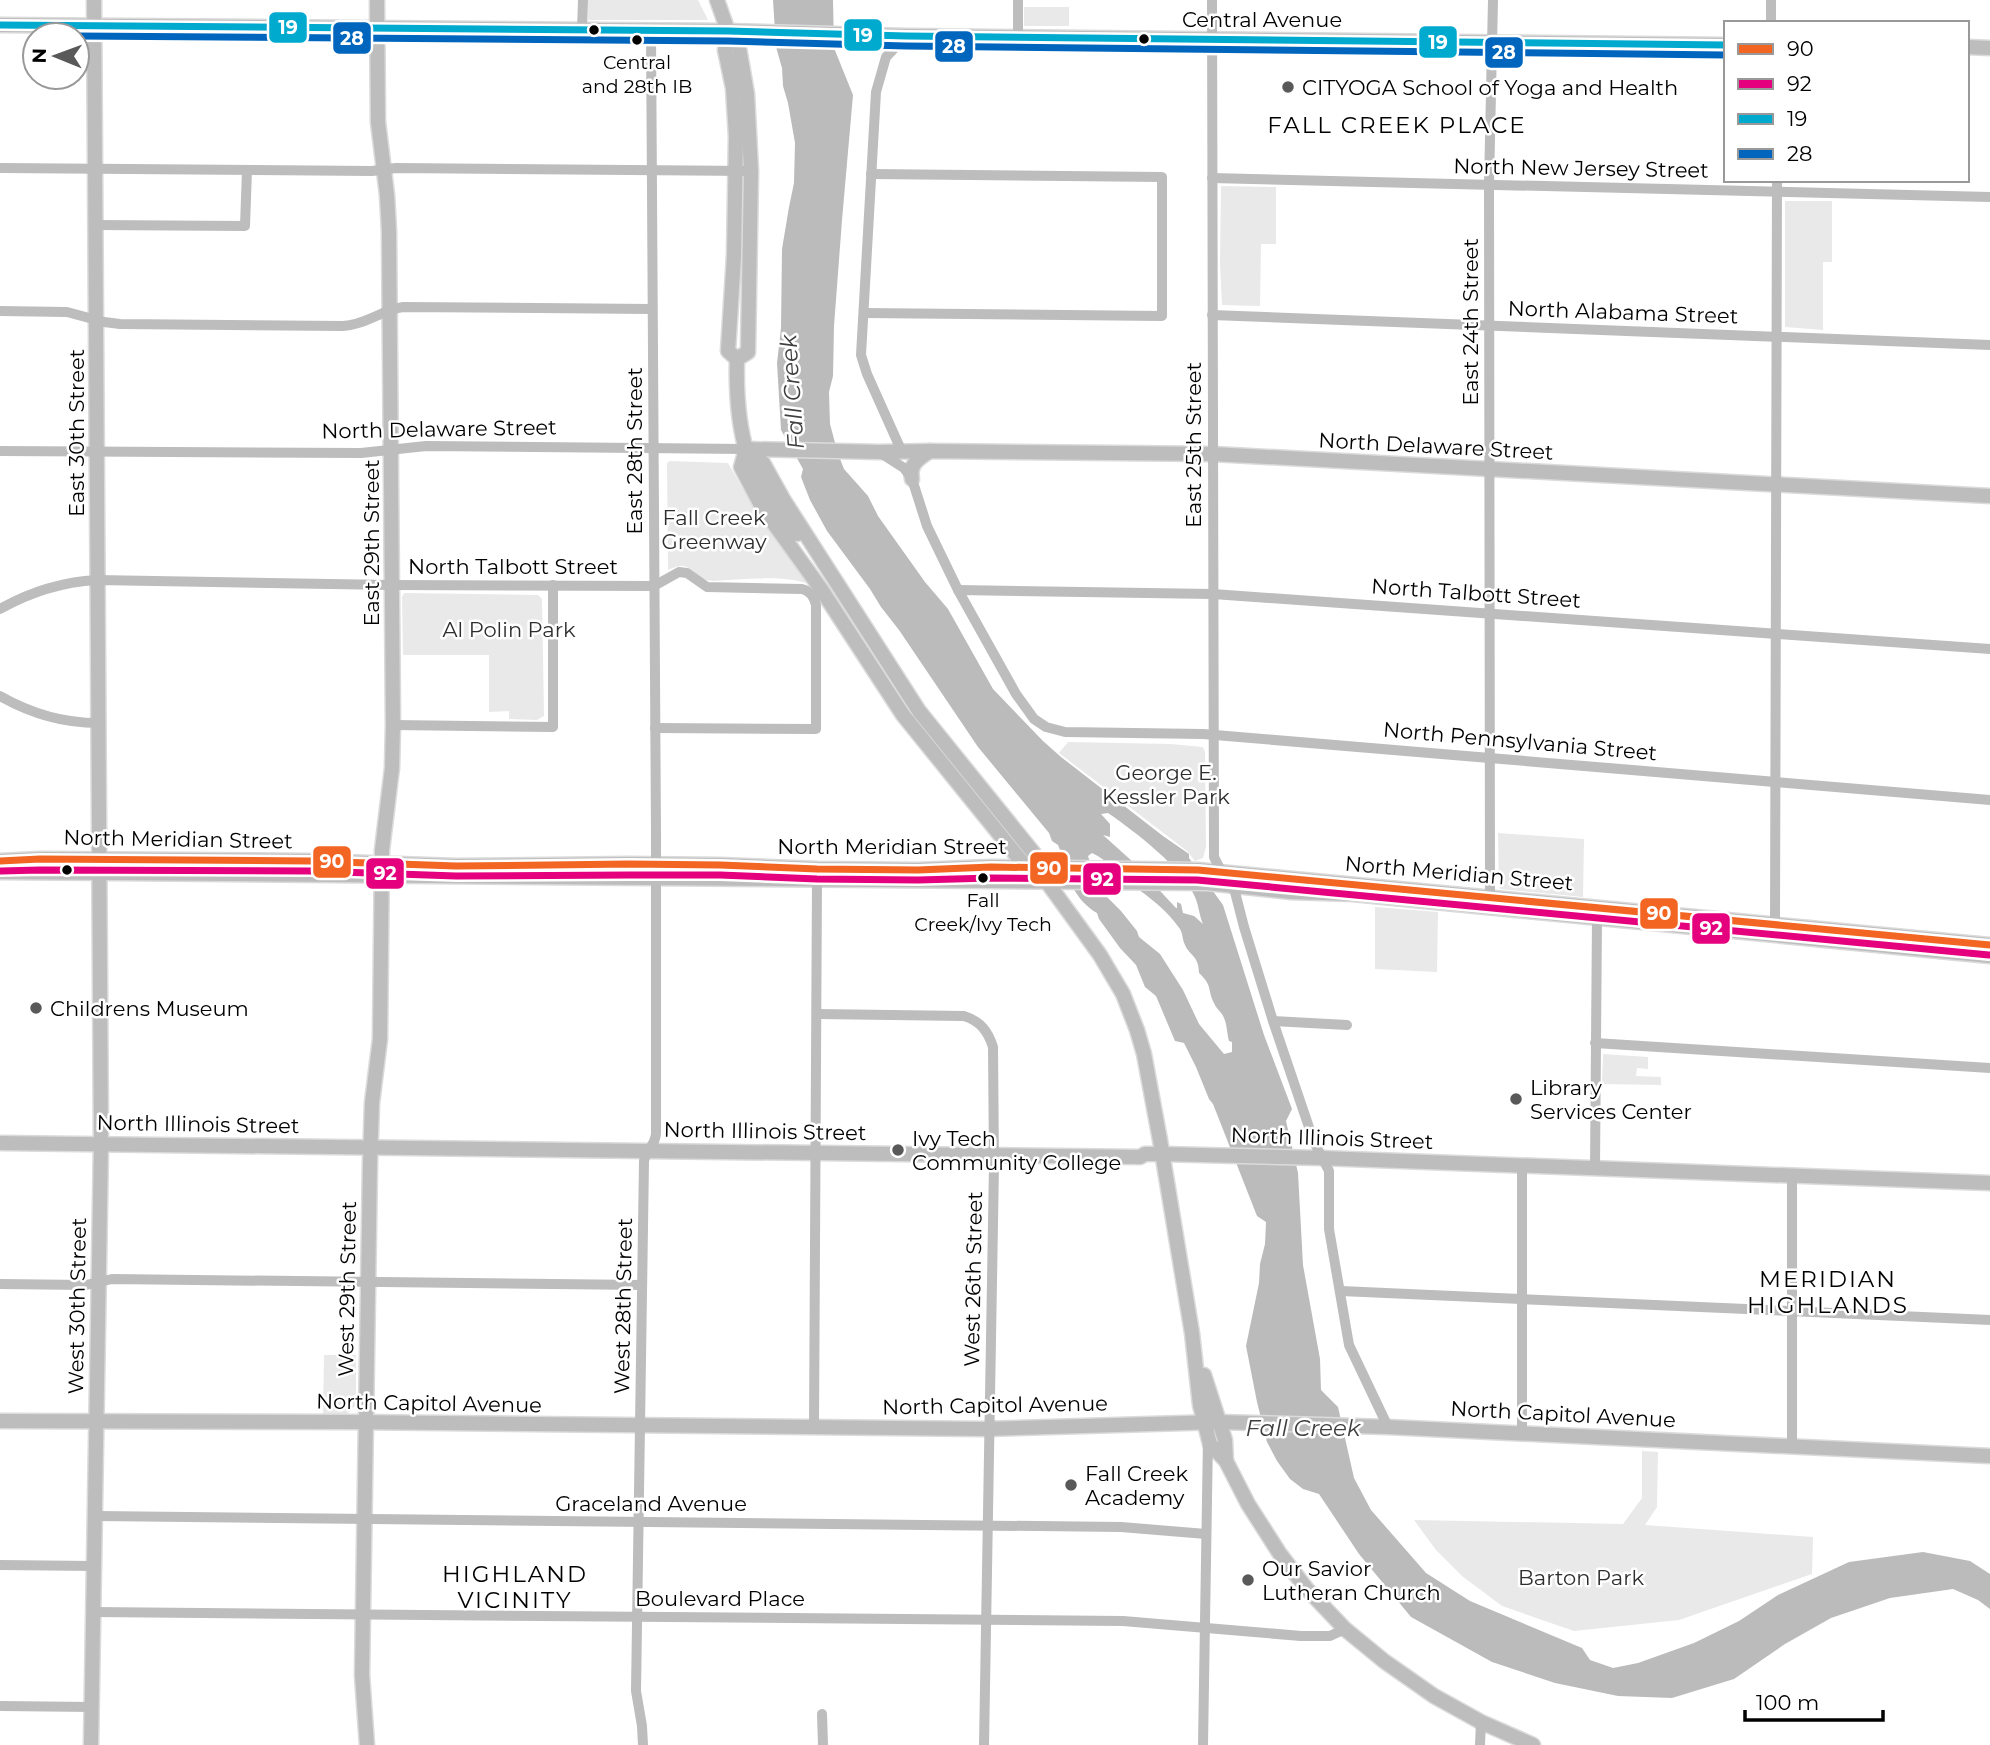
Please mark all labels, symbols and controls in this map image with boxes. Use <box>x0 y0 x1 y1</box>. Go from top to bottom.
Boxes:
street label: Central Avenue <box>1182 7 1342 32</box>
line badge: 19 <box>268 11 308 44</box>
text: 19 <box>278 16 298 39</box>
line badge: 19 <box>843 18 883 52</box>
north arrow <box>21 21 91 91</box>
line badge: 28 <box>332 21 372 55</box>
legend <box>1724 21 1969 182</box>
unlabelled marker <box>587 23 601 37</box>
text: 19 <box>853 24 873 47</box>
line badge: 19 <box>1418 25 1458 59</box>
text: 28 <box>340 27 364 50</box>
line badge: 28 <box>934 30 974 63</box>
text: 19 <box>1428 31 1448 54</box>
unlabelled marker <box>1137 32 1151 46</box>
marker: Central and 28th IB <box>630 33 644 47</box>
text: 28 <box>942 35 966 58</box>
line badge: 28 <box>1484 36 1524 69</box>
text: 90 <box>1787 36 1814 61</box>
text: 28 <box>1492 41 1516 64</box>
text: N <box>28 48 51 64</box>
place label: Central and 28th IB <box>582 51 692 98</box>
text: 92 <box>1787 71 1812 96</box>
place label: CITYOGA School of Yoga and Health <box>1302 75 1678 100</box>
marker: CITYOGA School of Yoga and Health <box>1280 79 1296 95</box>
text: 19 <box>1787 106 1807 131</box>
district label: FALL CREEK PLACE <box>1267 111 1527 139</box>
text: 28 <box>1787 141 1812 166</box>
street label: North New Jersey Street <box>1453 153 1709 183</box>
street label: East 24th Street <box>1458 238 1483 406</box>
street label: North Alabama Street <box>1507 295 1739 329</box>
water label: Fall Creek <box>774 332 810 450</box>
street label: East 30th Street <box>64 349 89 517</box>
street label: East 25th Street <box>1181 362 1206 528</box>
street label: East 28th Street <box>622 367 647 535</box>
street label: North Delaware Street <box>321 414 557 444</box>
street label: North Delaware Street <box>1318 427 1554 465</box>
street label: East 29th Street <box>359 459 384 627</box>
park label: Fall Creek Greenway <box>661 505 767 554</box>
street label: North Talbott Street <box>408 554 618 579</box>
street label: North Talbott Street <box>1370 573 1582 613</box>
park label: Al Polin Park <box>442 617 576 642</box>
street label: North Pennsylvania Street <box>1382 717 1658 765</box>
park label: George E. Kessler Park <box>1102 760 1230 809</box>
street label: North Meridian Street <box>63 825 293 853</box>
street label: North Meridian Street <box>777 834 1007 859</box>
line badge: 90 <box>312 845 352 879</box>
text: 90 <box>319 850 345 873</box>
line badge: 90 <box>1029 851 1069 885</box>
street label: North Meridian Street <box>1344 851 1574 895</box>
line badge: 92 <box>365 857 405 890</box>
text: 90 <box>1036 857 1062 880</box>
text: 92 <box>373 862 397 885</box>
line badge: 92 <box>1082 862 1122 896</box>
unlabelled marker <box>60 863 74 877</box>
text: 92 <box>1090 868 1114 891</box>
marker: Fall Creek/Ivy Tech <box>976 871 990 885</box>
place label: Fall Creek/Ivy Tech <box>914 889 1052 936</box>
line badge: 90 <box>1639 897 1679 930</box>
text: 90 <box>1646 902 1672 925</box>
line badge: 92 <box>1691 912 1731 945</box>
text: 92 <box>1699 917 1723 940</box>
place label: Childrens Museum <box>50 996 249 1021</box>
marker: Childrens Museum <box>28 1000 44 1016</box>
place label: Library Services Center <box>1530 1075 1692 1124</box>
marker: Library Services Center <box>1508 1091 1524 1107</box>
street label: North Illinois Street <box>96 1110 300 1138</box>
street label: North Illinois Street <box>663 1117 867 1145</box>
street label: North Illinois Street <box>1230 1122 1434 1154</box>
place label: Ivy Tech Community College <box>912 1126 1121 1175</box>
marker: Ivy Tech Community College <box>890 1142 906 1158</box>
street label: West 26th Street <box>959 1191 987 1367</box>
street label: West 29th Street <box>333 1201 361 1377</box>
street label: West 30th Street <box>63 1217 91 1395</box>
street label: West 28th Street <box>609 1218 637 1394</box>
district label: MERIDIAN HIGHLANDS <box>1747 1265 1909 1319</box>
street label: North Capitol Avenue <box>316 1389 542 1417</box>
street label: North Capitol Avenue <box>882 1391 1108 1419</box>
street label: North Capitol Avenue <box>1450 1396 1676 1432</box>
water label: Fall Creek <box>1245 1414 1362 1442</box>
place label: Fall Creek Academy <box>1085 1461 1188 1510</box>
marker: Fall Creek Academy <box>1063 1477 1079 1493</box>
street label: Graceland Avenue <box>555 1491 747 1516</box>
place label: Our Savior Lutheran Church <box>1262 1556 1441 1605</box>
district label: HIGHLAND VICINITY <box>442 1560 588 1614</box>
park label: Barton Park <box>1518 1565 1644 1590</box>
marker: Our Savior Lutheran Church <box>1240 1572 1256 1588</box>
street label: Boulevard Place <box>635 1586 805 1611</box>
scale bar <box>1745 1678 1883 1722</box>
text: 100 m <box>1756 1690 1819 1715</box>

